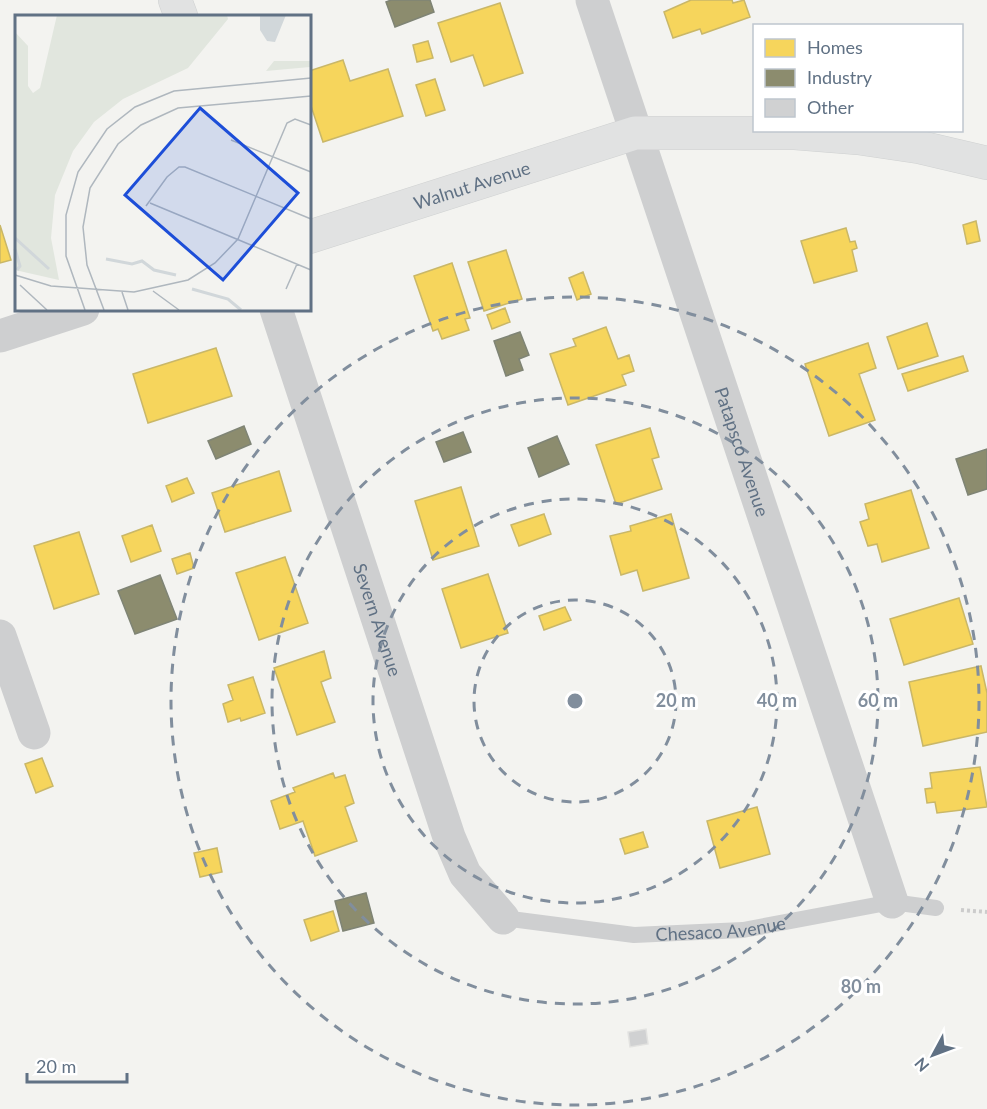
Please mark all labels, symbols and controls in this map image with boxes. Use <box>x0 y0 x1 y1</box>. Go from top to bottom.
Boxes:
inset map <box>15 15 310 310</box>
legend <box>753 24 963 132</box>
text: Homes <box>807 36 863 58</box>
text: Industry <box>807 66 873 88</box>
text: Other <box>807 96 854 118</box>
street label: Walnut Avenue <box>411 156 533 214</box>
street label: Patapsco Avenue <box>710 384 774 519</box>
street label: Severn Avenue <box>349 560 407 679</box>
text: 20 m <box>656 689 696 711</box>
text: 40 m <box>757 689 797 711</box>
text: 60 m <box>858 689 898 711</box>
centre of rings <box>565 691 585 711</box>
street label: Chesaco Avenue <box>655 911 787 945</box>
text: 80 m <box>841 975 881 997</box>
north arrow <box>903 1025 963 1085</box>
scale bar <box>27 1046 128 1084</box>
text: N <box>910 1054 933 1076</box>
text: 20 m <box>36 1055 76 1077</box>

